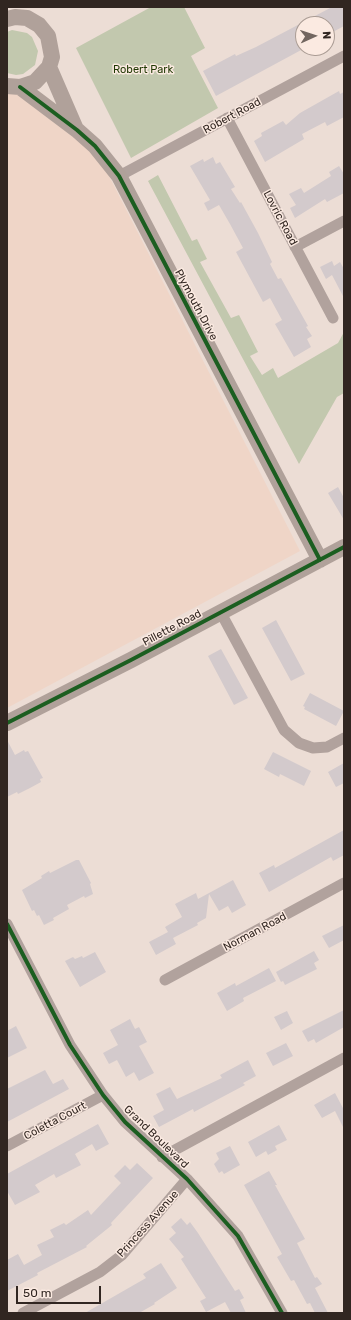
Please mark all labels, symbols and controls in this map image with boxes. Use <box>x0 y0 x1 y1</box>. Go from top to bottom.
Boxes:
north arrow <box>295 16 335 56</box>
text: N <box>320 31 333 40</box>
park label: Robert Park <box>113 63 173 77</box>
street label: Robert Road <box>201 95 263 137</box>
street label: Lovric Road <box>260 188 300 248</box>
street label: Plymouth Drive <box>172 267 220 343</box>
street label: Pillette Road <box>140 607 204 649</box>
street label: Norman Road <box>221 910 289 954</box>
street label: Coletta Court <box>22 1099 88 1143</box>
street label: Grand Boulevard <box>121 1103 191 1171</box>
street label: Princess Avenue <box>115 1188 181 1260</box>
scale bar <box>18 1278 103 1304</box>
text: 50 m <box>23 1286 51 1300</box>

